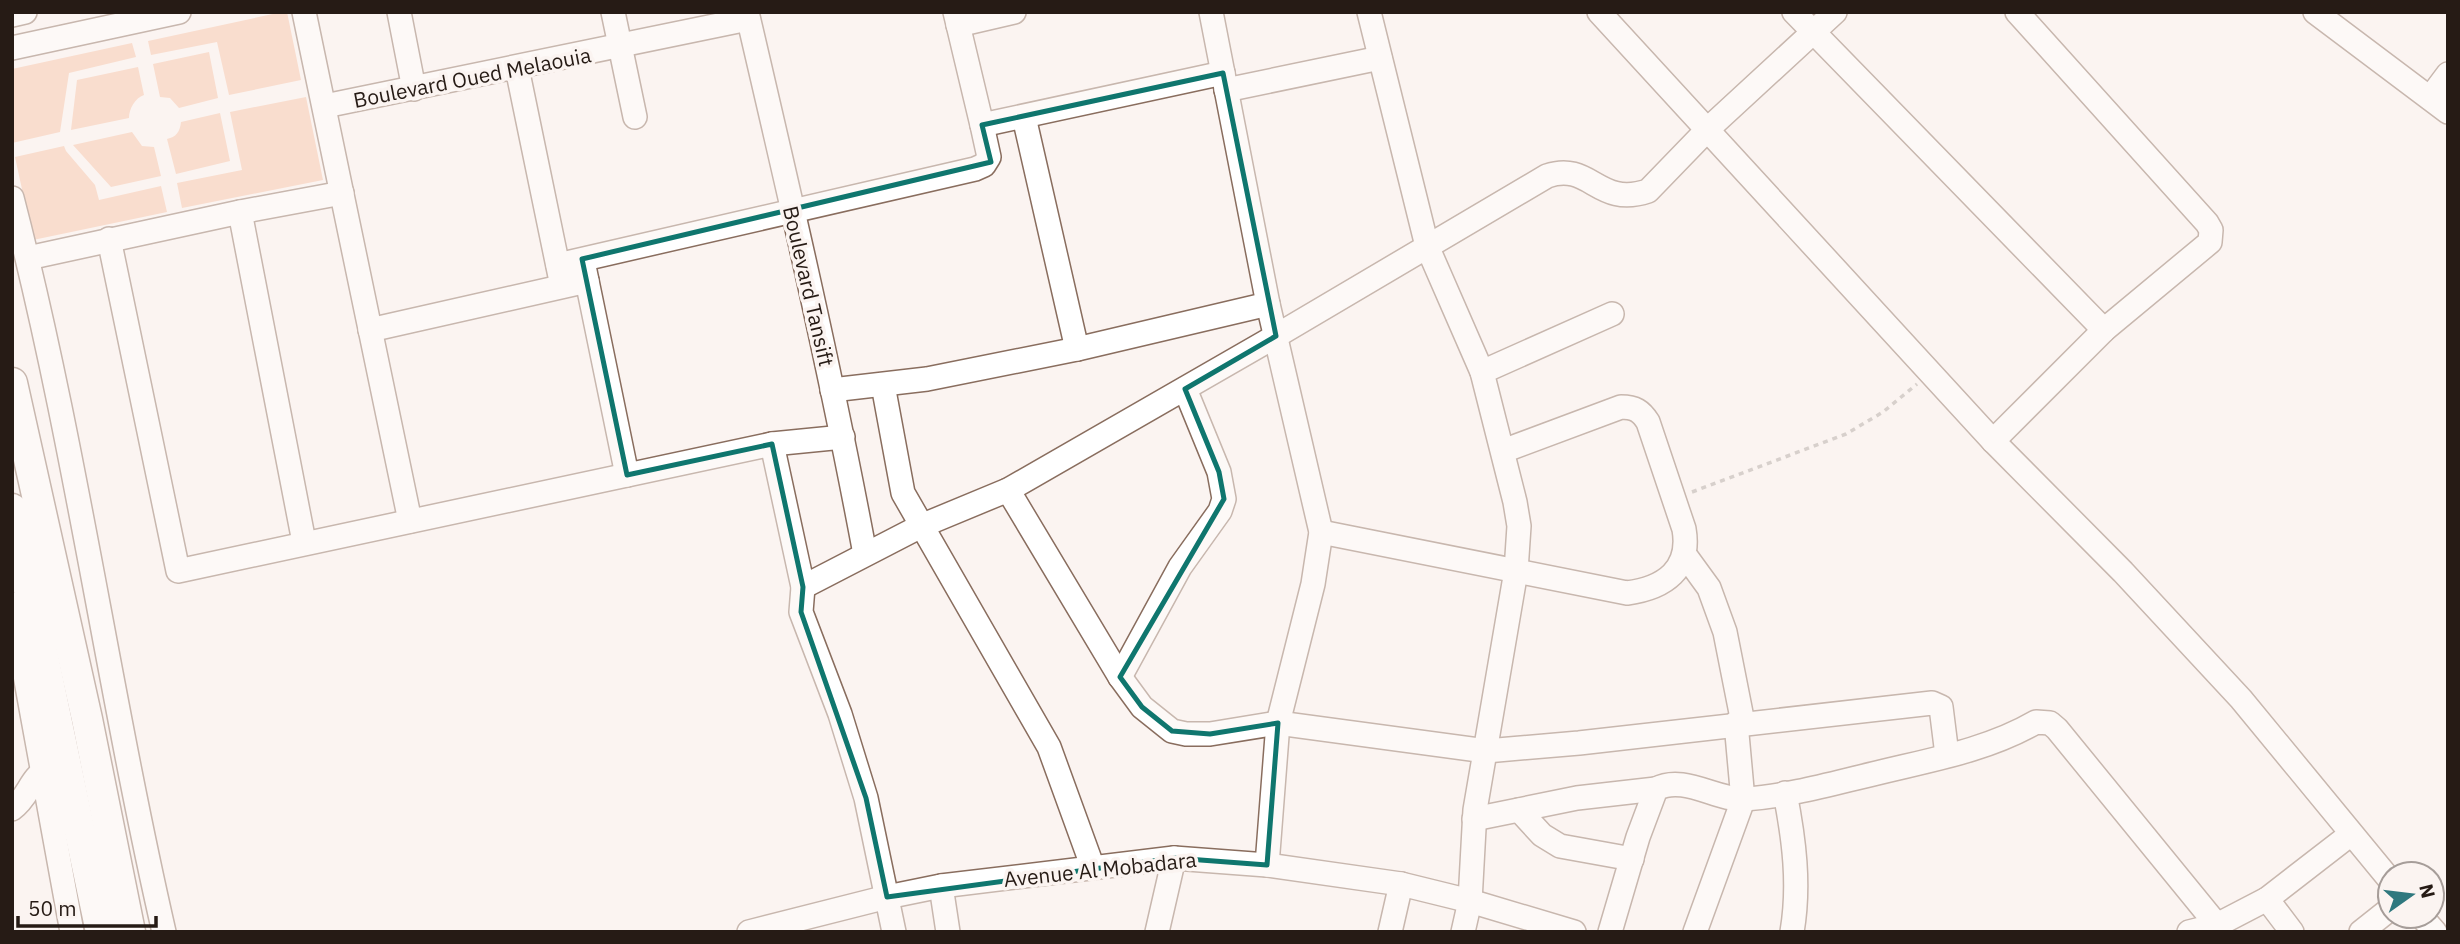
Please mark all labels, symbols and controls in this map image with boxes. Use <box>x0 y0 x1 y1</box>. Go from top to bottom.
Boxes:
street label: Boulevard Oued Melaouia <box>351 40 593 114</box>
street label: Boulevard Tansift <box>777 203 841 369</box>
street label: Avenue Al Mobadara <box>1002 845 1198 893</box>
north arrow <box>2376 860 2446 930</box>
text: N <box>2414 881 2441 900</box>
scale bar <box>18 884 156 928</box>
text: 50 m <box>28 894 77 922</box>

